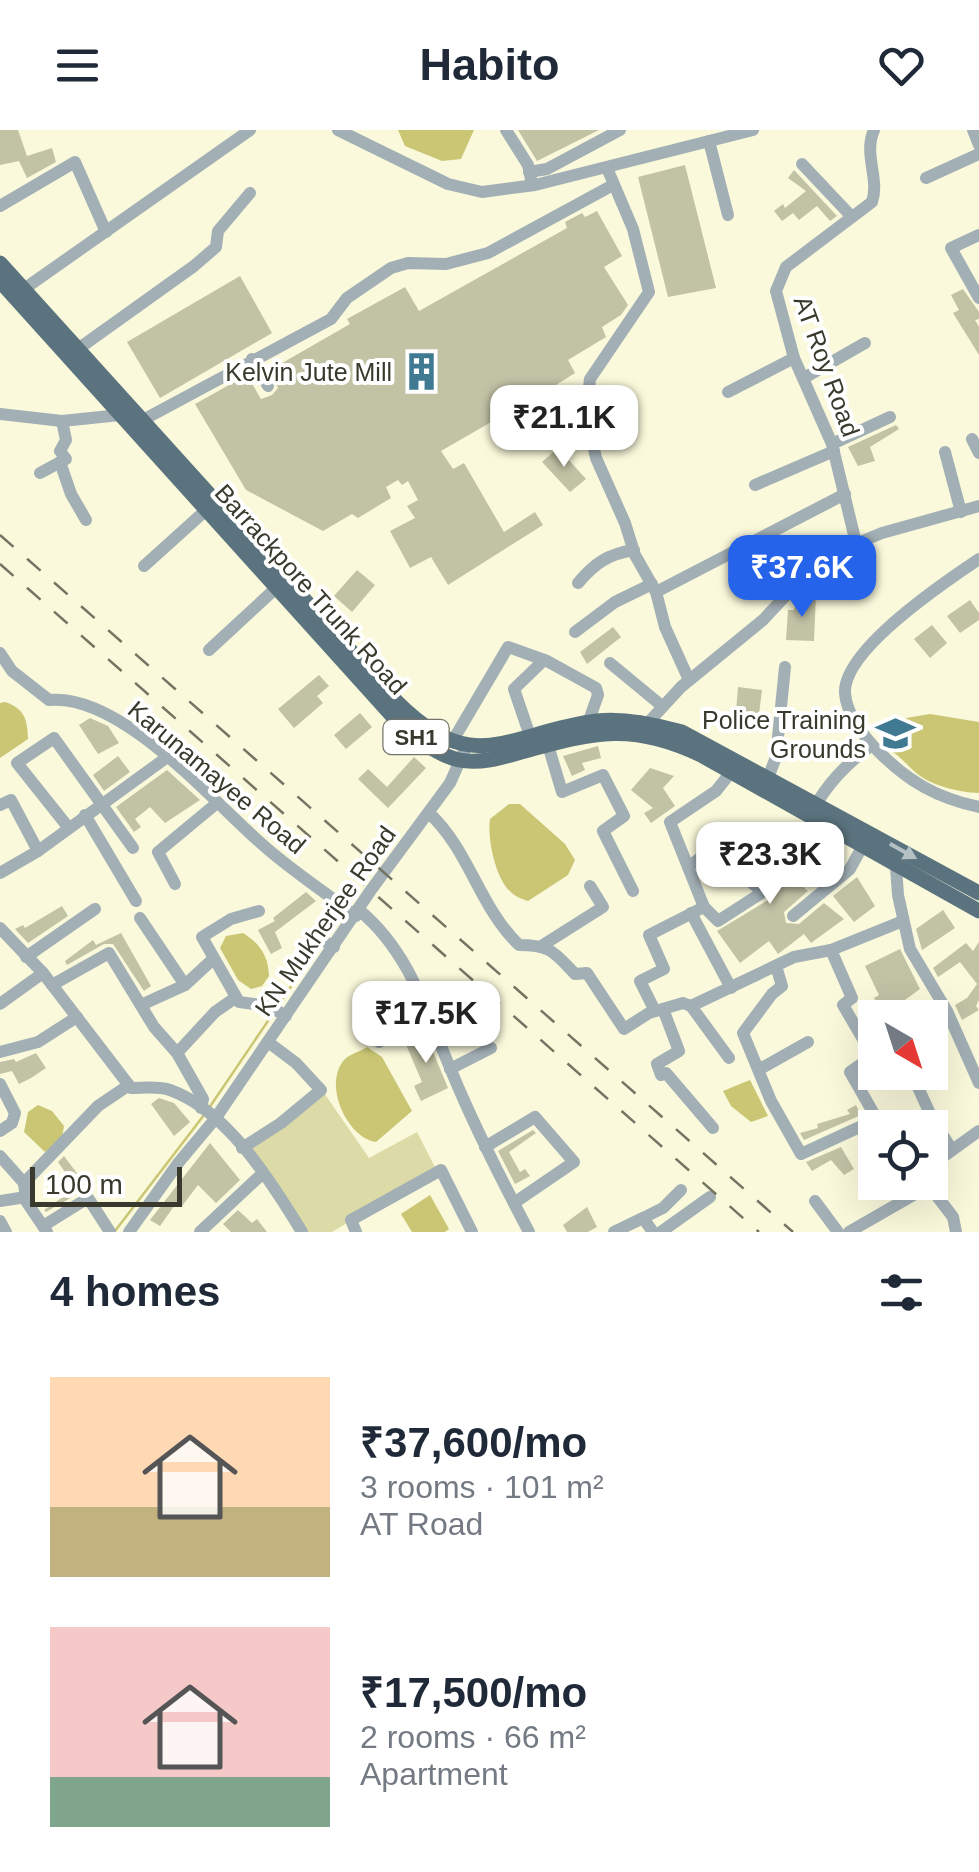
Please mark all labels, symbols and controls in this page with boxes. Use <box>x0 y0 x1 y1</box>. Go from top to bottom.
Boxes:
icon: menu <box>50 38 105 93</box>
icon: heart <box>874 38 929 93</box>
text: Habito <box>420 39 560 90</box>
street label: AT Roy Road <box>789 292 865 440</box>
building icon: Kelvin Jute Mill <box>401 351 443 393</box>
place label: Kelvin Jute Mill <box>225 358 392 386</box>
pin: ₹21.1K <box>483 385 645 470</box>
text: ₹21.1K <box>512 399 616 435</box>
street label: Barrackpore Trunk Road <box>209 478 413 700</box>
pin: ₹37.6K <box>721 535 883 620</box>
text: ₹37.6K <box>750 549 854 585</box>
street label: Karunamayee Road <box>123 695 311 859</box>
place label: Police Training Grounds <box>702 706 866 763</box>
school or university icon: Police Training Grounds <box>875 713 917 755</box>
road number: SH1 <box>384 720 448 754</box>
street label: KN Mukherjee Road <box>249 821 401 1021</box>
pin: ₹23.3K <box>689 822 851 907</box>
text: ₹23.3K <box>718 836 822 872</box>
one-way arrow <box>889 842 918 859</box>
pin: ₹17.5K <box>345 981 507 1066</box>
text: ₹17.5K <box>374 995 478 1031</box>
north arrow <box>858 1000 948 1090</box>
map controls <box>858 1000 948 1200</box>
button: locate <box>858 1110 948 1200</box>
scale bar <box>30 1162 182 1206</box>
text: 100 m <box>45 1169 123 1200</box>
icon: filters <box>874 1265 929 1320</box>
text: 4 homes <box>50 1268 220 1315</box>
icon: home <box>130 1417 250 1537</box>
text: ₹37,600/mo <box>360 1419 587 1466</box>
text: 3 rooms · 101 m² <box>360 1469 604 1505</box>
text: AT Road <box>360 1506 483 1542</box>
icon: home <box>130 1667 250 1787</box>
text: ₹17,500/mo <box>360 1669 587 1716</box>
text: 2 rooms · 66 m² <box>360 1719 586 1755</box>
text: Apartment <box>360 1756 508 1792</box>

